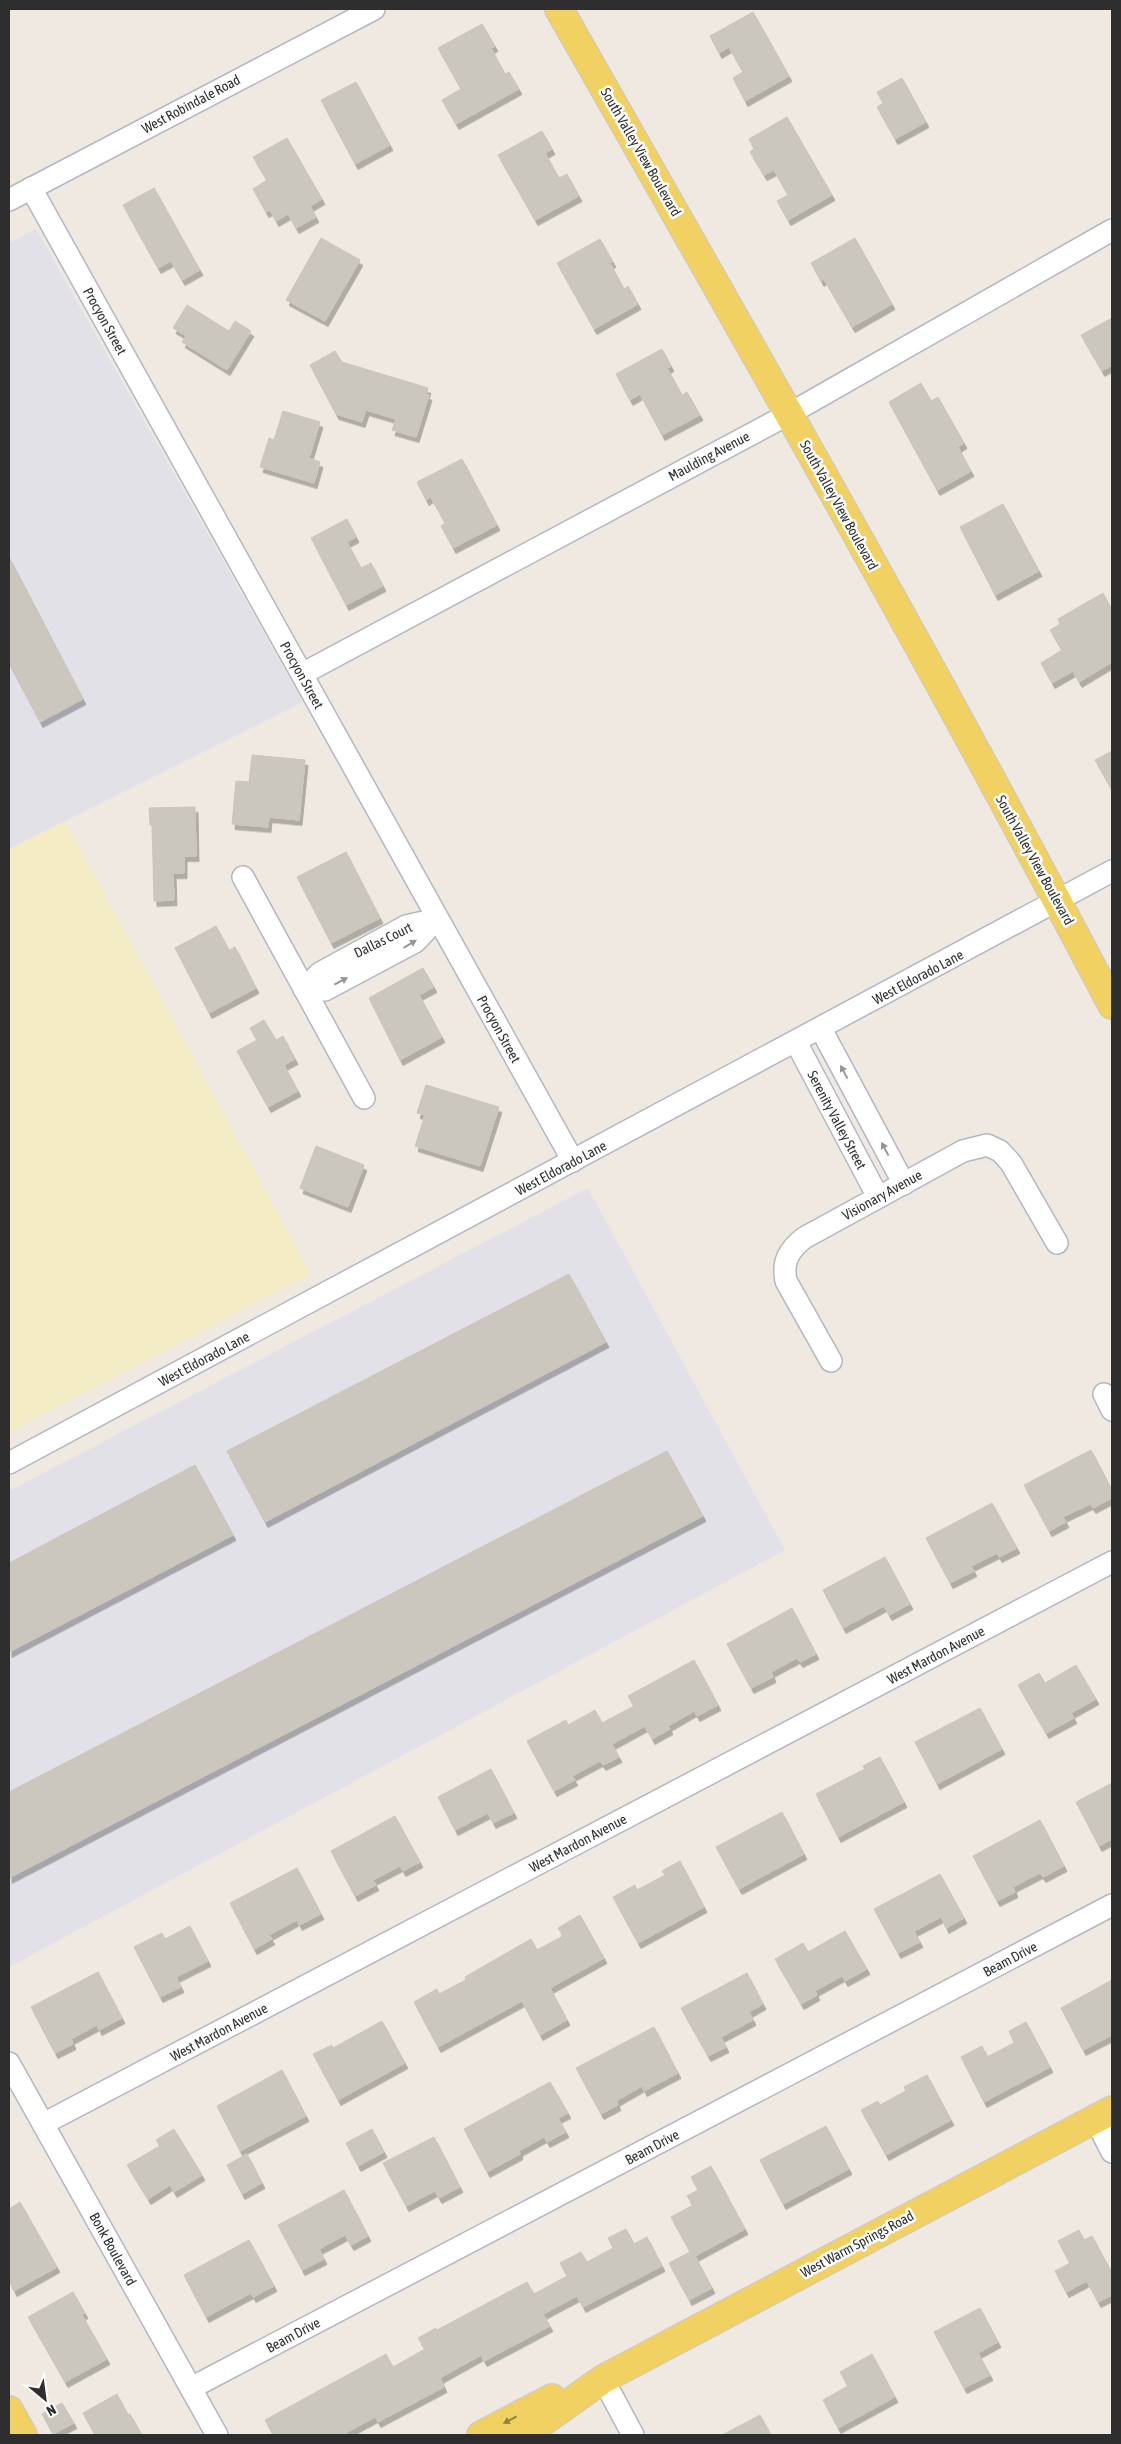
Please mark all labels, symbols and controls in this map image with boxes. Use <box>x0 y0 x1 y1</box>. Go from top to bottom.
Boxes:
street label: West Robindale Road <box>139 71 243 137</box>
street label: South Valley View Boulevard <box>598 85 684 219</box>
street label: Procyon Street <box>80 285 130 357</box>
street label: Maulding Avenue <box>666 428 752 484</box>
street label: South Valley View Boulevard <box>797 438 881 572</box>
street label: Procyon Street <box>277 639 327 711</box>
street label: South Valley View Boulevard <box>993 793 1077 927</box>
street label: Dallas Court <box>351 919 415 961</box>
one-way arrow <box>403 940 416 949</box>
street label: West Eldorado Lane <box>870 946 966 1008</box>
one-way arrow <box>335 977 348 986</box>
street label: Procyon Street <box>474 993 524 1065</box>
one-way arrow <box>840 1065 848 1079</box>
street label: Serenity Valley Street <box>804 1068 870 1172</box>
street label: West Eldorado Lane <box>513 1137 609 1199</box>
one-way arrow <box>881 1142 889 1157</box>
street label: Visionary Avenue <box>839 1167 925 1223</box>
street label: West Eldorado Lane <box>156 1328 252 1390</box>
street label: West Mardon Avenue <box>885 1623 987 1687</box>
street label: West Mardon Avenue <box>527 1811 629 1875</box>
street label: Beam Drive <box>980 1938 1040 1980</box>
street label: West Mardon Avenue <box>168 2000 270 2064</box>
street label: Beam Drive <box>622 2126 682 2168</box>
street label: West Warm Springs Road <box>798 2207 916 2281</box>
street label: Bonk Boulevard <box>86 2210 140 2288</box>
street label: Beam Drive <box>263 2314 323 2356</box>
north arrow <box>20 2374 70 2424</box>
text: N <box>44 2401 59 2419</box>
one-way arrow <box>503 2416 518 2424</box>

